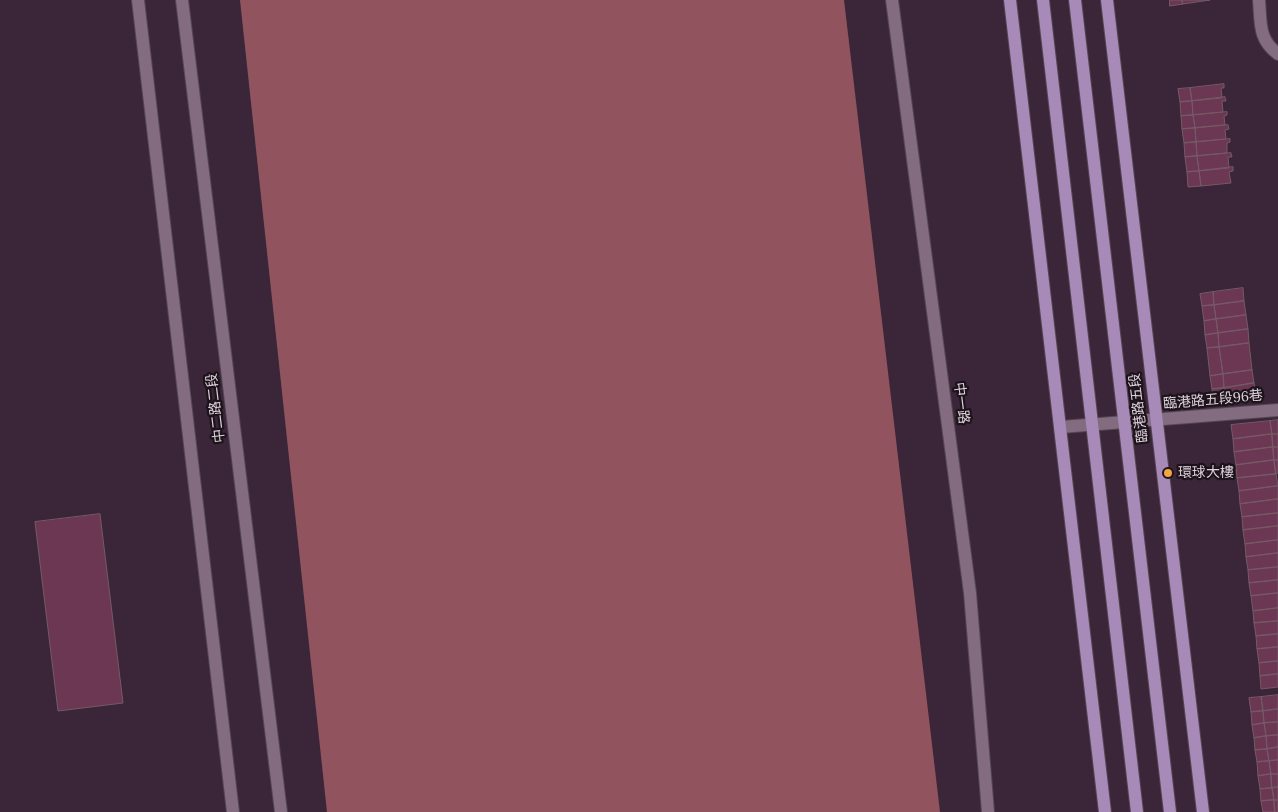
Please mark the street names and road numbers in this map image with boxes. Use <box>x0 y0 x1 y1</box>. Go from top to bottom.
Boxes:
street label: 中二路二段 <box>203 372 229 444</box>
street label: 臨港路五段 <box>1126 372 1152 444</box>
street label: 中一路 <box>950 381 972 425</box>
street label: 臨港路五段96巷 <box>1162 387 1264 413</box>

